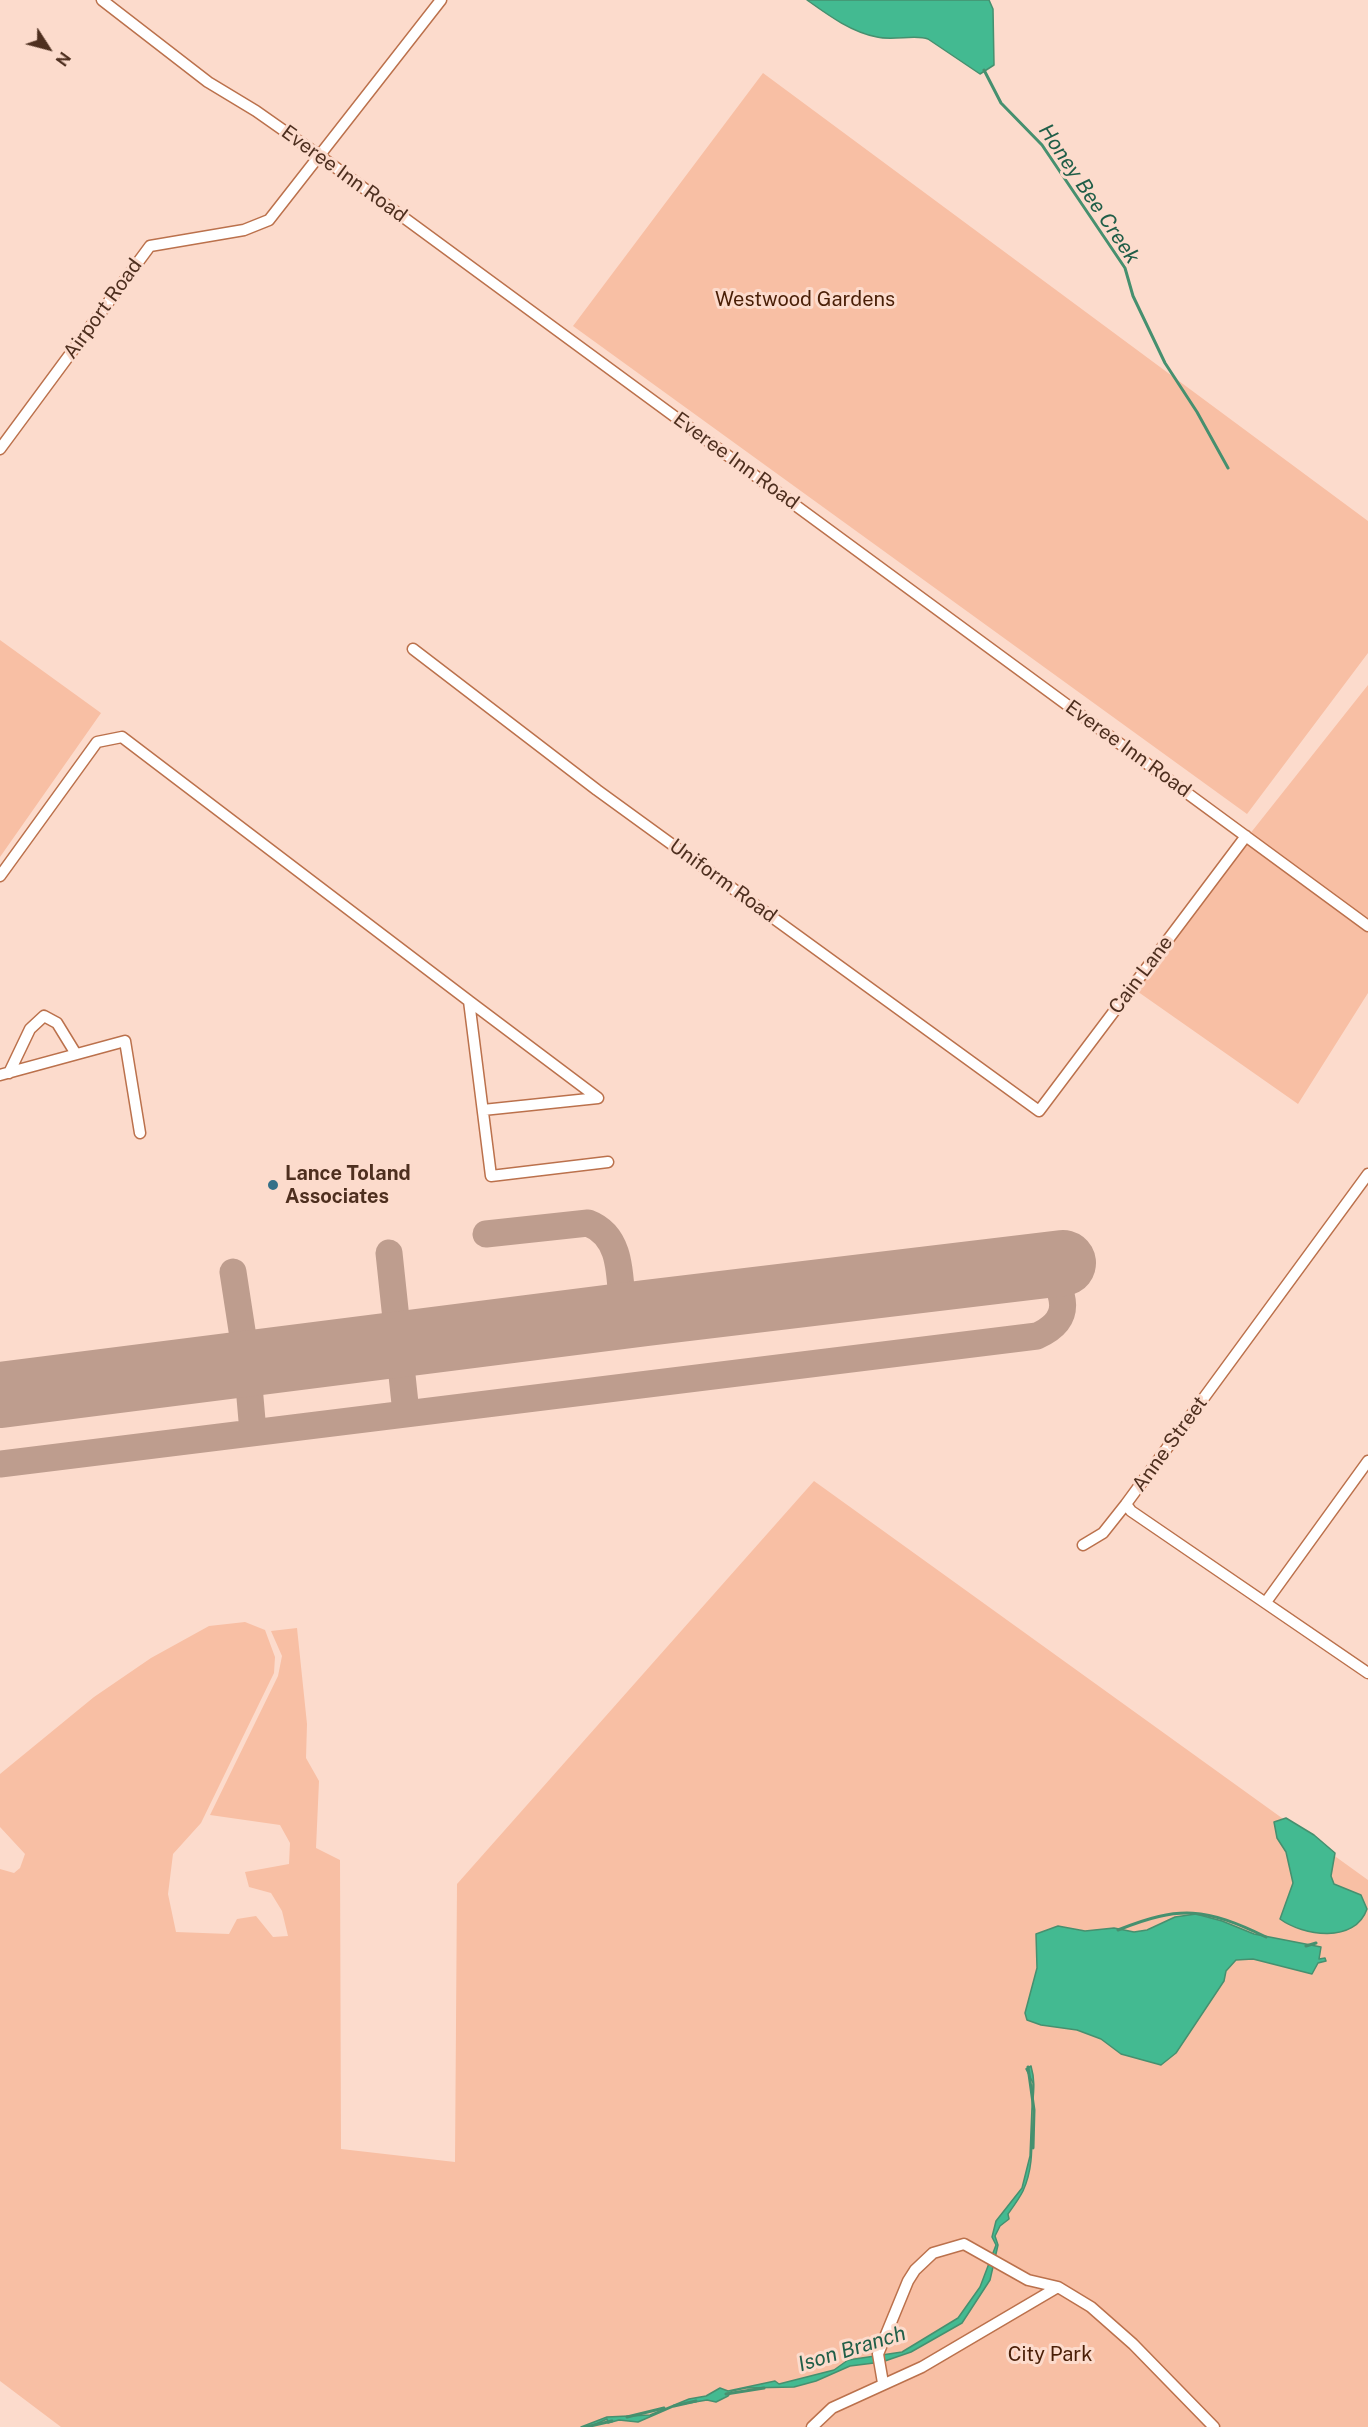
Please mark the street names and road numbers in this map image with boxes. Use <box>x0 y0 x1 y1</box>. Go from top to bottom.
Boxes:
street label: Everee Inn Road <box>276 120 412 228</box>
street label: Airport Road <box>59 254 147 364</box>
street label: Everee Inn Road <box>668 407 804 515</box>
street label: Everee Inn Road <box>1060 695 1196 803</box>
street label: Uniform Road <box>665 834 781 928</box>
street label: Cain Lane <box>1104 931 1178 1019</box>
street label: Anne Street <box>1127 1392 1213 1496</box>

